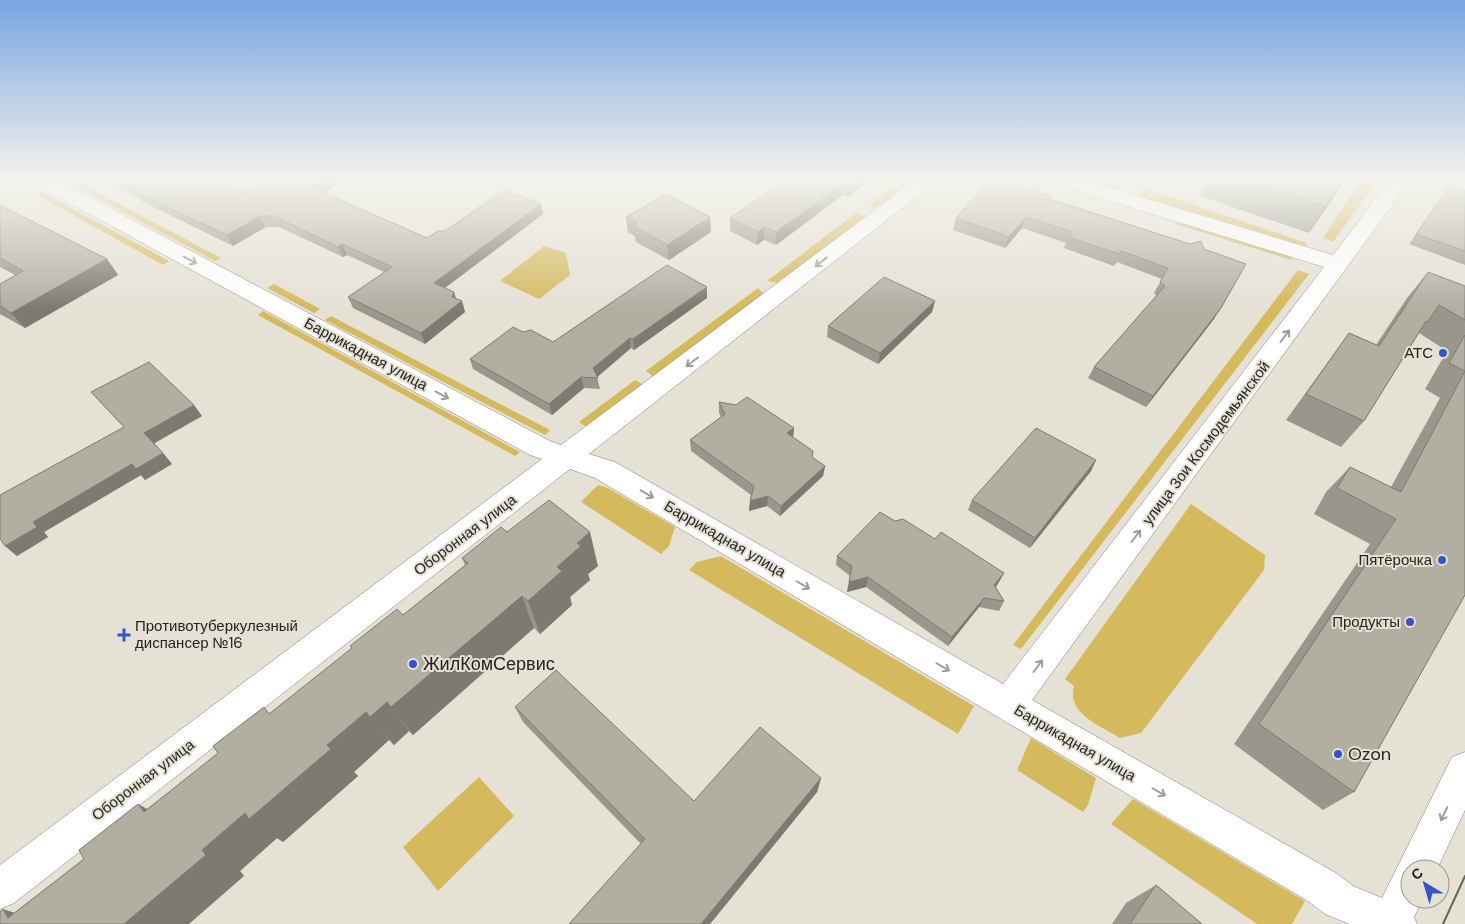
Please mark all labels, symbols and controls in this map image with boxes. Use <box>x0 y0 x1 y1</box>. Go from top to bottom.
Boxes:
one-way arrow <box>183 255 198 265</box>
one-way arrow <box>815 257 828 268</box>
street label: Баррикадная улица <box>301 313 432 395</box>
one-way arrow <box>1280 330 1291 343</box>
place label: АТС <box>1404 343 1433 363</box>
marker: АТС <box>1437 347 1449 359</box>
one-way arrow <box>686 356 699 367</box>
street label: улица Зои Космодемьянской <box>1138 357 1274 529</box>
one-way arrow <box>434 390 449 400</box>
street label: Оборонная улица <box>410 489 521 580</box>
one-way arrow <box>639 490 654 500</box>
street label: Баррикадная улица <box>661 496 790 582</box>
one-way arrow <box>1130 530 1141 543</box>
place label: Пятёрочка <box>1358 550 1433 570</box>
marker: Пятёрочка <box>1436 554 1448 566</box>
one-way arrow <box>795 580 809 590</box>
place label: Продукты <box>1332 612 1400 632</box>
place label: Противотуберкулезный диспансер №16 <box>135 616 298 653</box>
marker: Продукты <box>1404 616 1416 628</box>
marker: Противотуберкулезный диспансер №16 <box>117 628 131 642</box>
place label: ЖилКомСервис <box>423 652 555 676</box>
marker: ЖилКомСервис <box>407 658 419 670</box>
one-way arrow <box>1032 660 1043 673</box>
one-way arrow <box>935 662 949 672</box>
street label: Баррикадная улица <box>1011 700 1140 786</box>
street label: Оборонная улица <box>88 734 199 825</box>
place label: Ozon <box>1348 742 1391 766</box>
marker: Ozon <box>1332 748 1344 760</box>
one-way arrow <box>1151 788 1165 798</box>
one-way arrow <box>1439 806 1448 821</box>
north arrow <box>1400 859 1450 909</box>
text: С <box>1407 864 1427 884</box>

